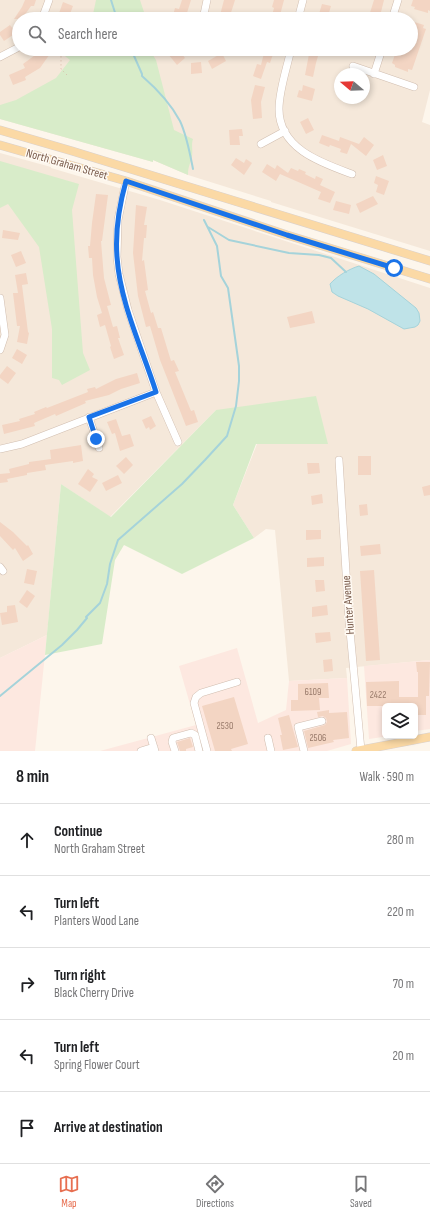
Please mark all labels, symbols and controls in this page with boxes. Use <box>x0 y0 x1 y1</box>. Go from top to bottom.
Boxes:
search box <box>12 12 418 56</box>
icon: search <box>26 23 48 45</box>
text: Search here <box>58 25 118 44</box>
north arrow <box>334 68 370 104</box>
street label: North Graham Street <box>24 146 110 183</box>
route start <box>385 259 403 277</box>
route end <box>87 430 105 448</box>
street label: Hunter Avenue <box>339 575 358 635</box>
house number: 6109 <box>305 686 321 698</box>
house number: 2422 <box>370 689 386 701</box>
map controls <box>382 703 418 739</box>
button: layers <box>382 703 418 739</box>
house number: 2530 <box>217 720 233 732</box>
house number: 2506 <box>310 732 326 744</box>
text: 8 min <box>16 767 49 787</box>
text: Walk · 590 m <box>360 769 414 785</box>
text: Continue <box>54 822 103 841</box>
icon: ahead <box>16 829 38 851</box>
text: 280 m <box>387 832 414 848</box>
text: North Graham Street <box>54 841 145 857</box>
text: Turn left <box>54 894 99 913</box>
icon: left <box>16 901 38 923</box>
text: 220 m <box>387 904 414 920</box>
text: Planters Wood Lane <box>54 913 139 929</box>
text: Turn right <box>54 966 106 985</box>
icon: right <box>16 973 38 995</box>
text: 70 m <box>393 976 414 992</box>
text: Black Cherry Drive <box>54 985 134 1001</box>
text: Turn left <box>54 1038 99 1057</box>
icon: left <box>16 1045 38 1067</box>
text: 20 m <box>392 1048 414 1064</box>
text: Spring Flower Court <box>54 1057 140 1073</box>
icon: arrive <box>16 1117 38 1139</box>
text: Arrive at destination <box>54 1118 163 1137</box>
tab: Map <box>58 1173 80 1210</box>
tab: Directions <box>196 1173 234 1210</box>
tab: Saved <box>350 1173 372 1210</box>

